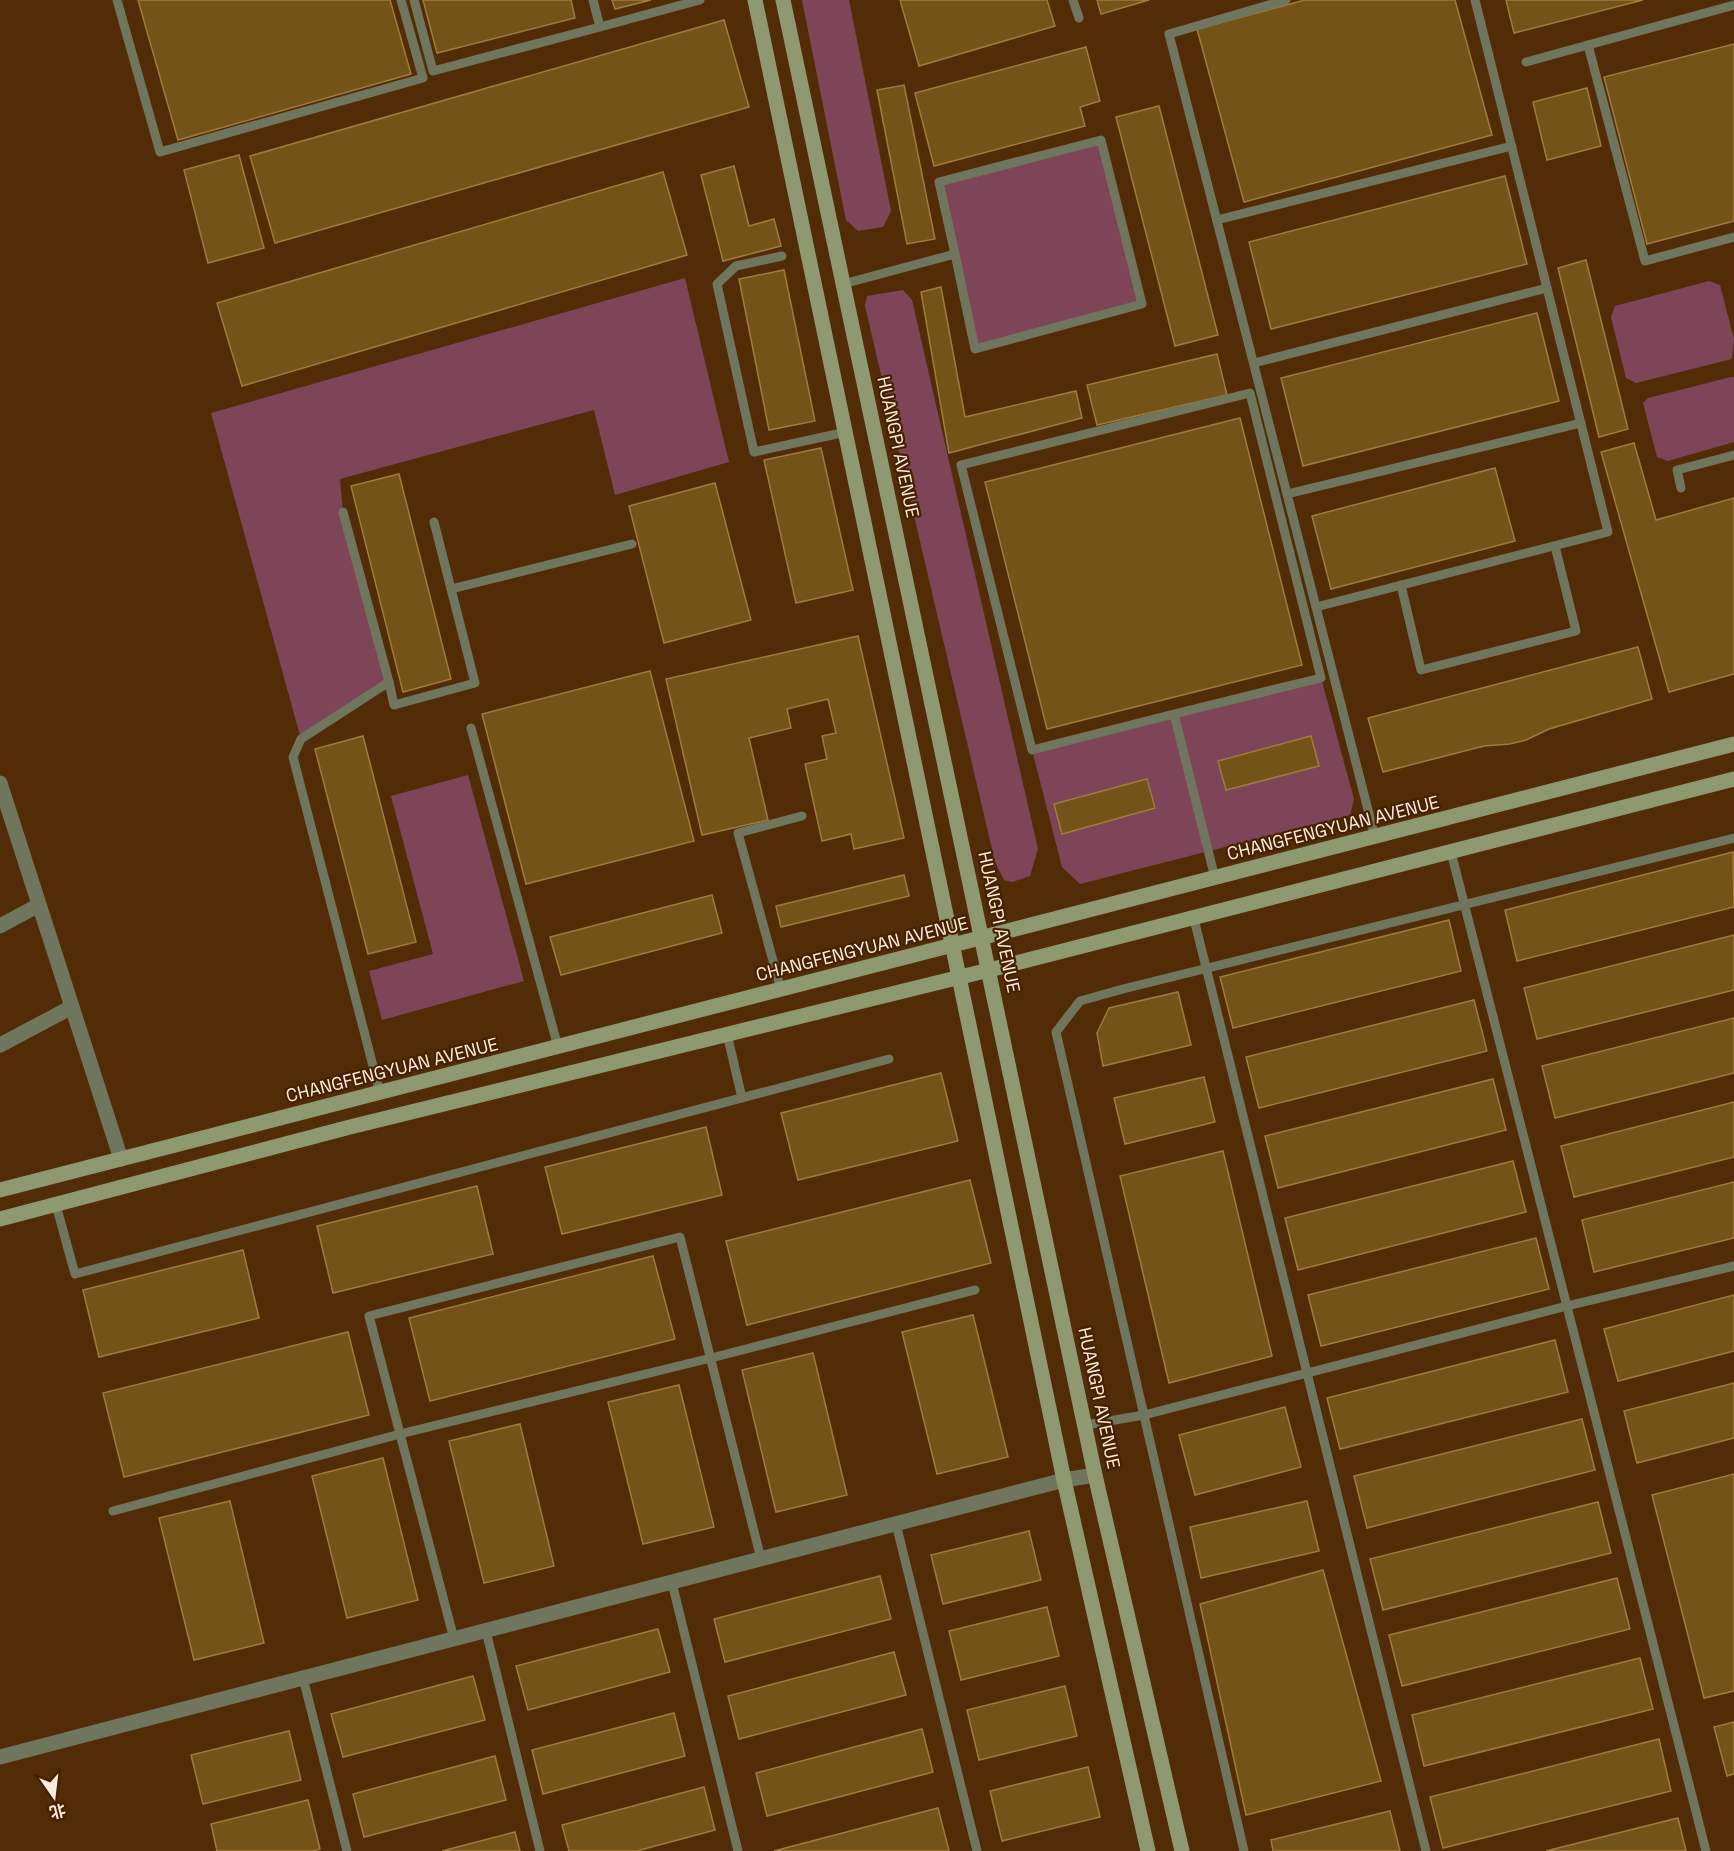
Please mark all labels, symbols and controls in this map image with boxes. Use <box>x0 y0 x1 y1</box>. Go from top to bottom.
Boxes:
street label: HUANGPI AVENUE <box>872 374 925 520</box>
street label: CHANGFENGYUAN AVENUE <box>1224 790 1441 865</box>
street label: HUANGPI AVENUE <box>973 849 1026 995</box>
street label: CHANGFENGYUAN AVENUE <box>753 911 970 986</box>
street label: CHANGFENGYUAN AVENUE <box>283 1032 500 1107</box>
street label: HUANGPI AVENUE <box>1073 1325 1126 1471</box>
north arrow <box>24 1767 84 1827</box>
text: 北 <box>47 1799 68 1823</box>

